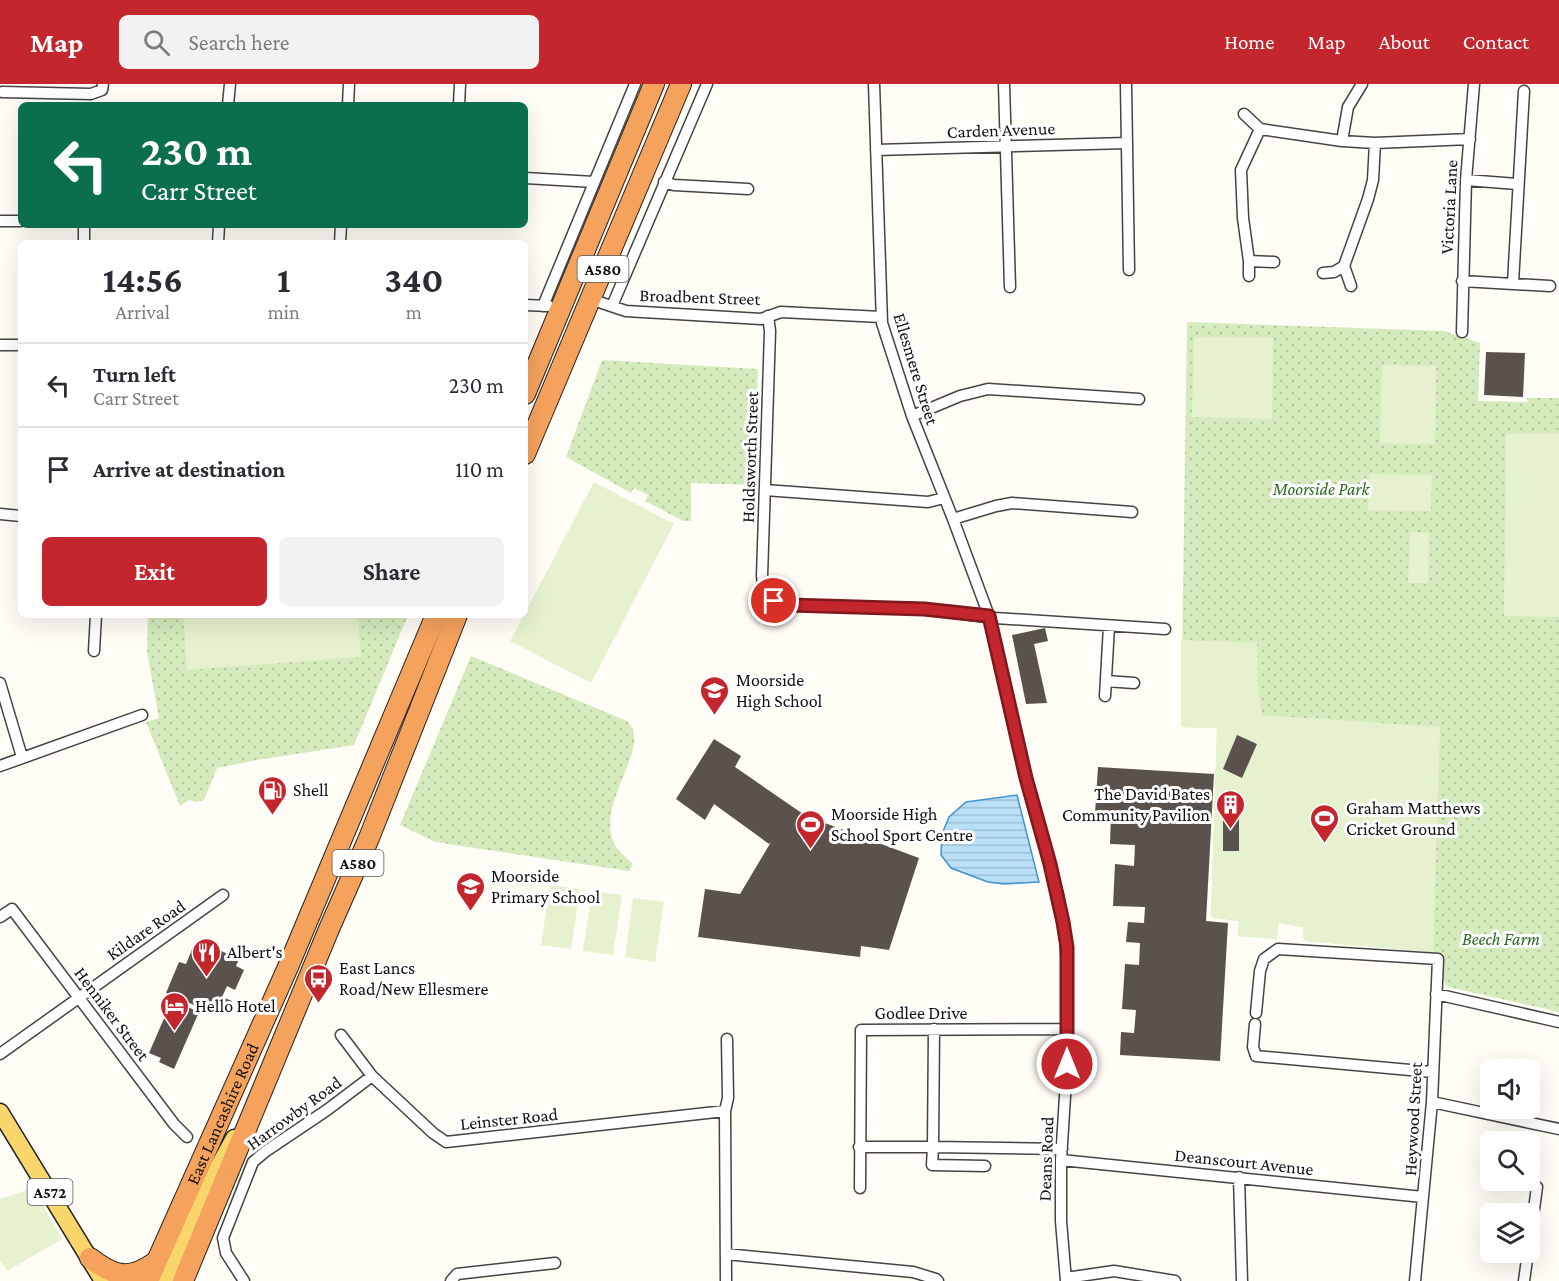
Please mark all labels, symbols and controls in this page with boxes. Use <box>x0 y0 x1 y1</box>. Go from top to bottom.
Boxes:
search box <box>119 15 539 69</box>
icon: search <box>140 26 173 59</box>
text: Map <box>30 27 83 58</box>
text: Search here <box>188 30 289 55</box>
text: Home <box>1224 30 1274 54</box>
text: Map <box>1307 30 1346 54</box>
text: About <box>1379 30 1430 54</box>
text: Contact <box>1463 30 1529 54</box>
street label: Carden Avenue <box>947 118 1056 142</box>
icon: left <box>42 126 120 204</box>
text: 230 m <box>141 127 252 174</box>
street label: Victoria Lane <box>1437 159 1461 255</box>
text: Carr Street <box>141 176 257 206</box>
road number: A580 <box>578 256 628 282</box>
text: 14:56 <box>103 260 183 300</box>
text: 1 <box>277 260 290 300</box>
text: 340 <box>384 260 443 300</box>
street label: Broadbent Street <box>639 285 762 309</box>
text: Arrival <box>116 301 170 323</box>
text: min <box>268 301 300 323</box>
text: m <box>406 301 422 323</box>
street label: Ellesmere Street <box>889 311 943 428</box>
text: Turn left <box>93 362 176 387</box>
icon: left <box>42 369 75 402</box>
text: 230 m <box>449 373 504 398</box>
text: Carr Street <box>93 387 179 409</box>
street label: Holdsworth Street <box>738 390 762 523</box>
icon: arrive <box>42 453 75 486</box>
text: Arrive at destination <box>93 457 285 482</box>
text: 110 m <box>455 457 504 482</box>
park label: Moorside Park <box>1272 479 1371 499</box>
button: Exit <box>42 537 267 606</box>
button: Share <box>279 537 504 606</box>
pin <box>748 575 799 626</box>
icon: arrive <box>757 584 790 617</box>
place label: Moorside High School <box>736 670 823 711</box>
school or university icon: Moorside High School <box>699 674 731 716</box>
fuel station icon: Shell <box>256 774 288 816</box>
place label: Shell <box>293 780 329 800</box>
place label: The David Bates Community Pavilion <box>1062 784 1210 825</box>
building icon: The David Bates Community Pavilion <box>1215 788 1247 830</box>
place label: Graham Matthews Cricket Ground <box>1346 798 1481 839</box>
sports icon: Graham Matthews Cricket Ground <box>1309 802 1341 844</box>
place label: Moorside High School Sport Centre <box>831 804 973 845</box>
sports icon: Moorside High School Sport Centre <box>794 808 826 850</box>
road number: A580 <box>332 850 384 876</box>
place label: Moorside Primary School <box>491 866 600 907</box>
school or university icon: Moorside Primary School <box>454 870 486 912</box>
street label: Kildare Road <box>103 895 190 964</box>
park label: Beech Farm <box>1462 929 1540 949</box>
restaurant icon: Albert's <box>190 936 222 978</box>
place label: Albert's <box>227 942 283 962</box>
place label: East Lancs Road/New Ellesmere <box>339 958 488 999</box>
bus stop icon: East Lancs Road/New Ellesmere <box>302 962 334 1004</box>
street label: Henniker Street <box>70 963 154 1066</box>
hotel icon: Hello Hotel <box>158 990 190 1032</box>
place label: Hello Hotel <box>195 996 276 1016</box>
street label: Godlee Drive <box>875 1003 968 1023</box>
position arrow <box>1035 1032 1099 1096</box>
street label: East Lancashire Road <box>182 1040 263 1188</box>
map controls <box>1480 1059 1540 1263</box>
button: sound <box>1480 1059 1540 1119</box>
street label: Heywood Street <box>1400 1060 1426 1176</box>
street label: Harrowby Road <box>243 1072 346 1154</box>
street label: Leinster Road <box>459 1104 559 1134</box>
street label: Deans Road <box>1035 1116 1057 1202</box>
button: search <box>1480 1131 1540 1191</box>
street label: Deanscourt Avenue <box>1174 1145 1315 1179</box>
road number: A572 <box>28 1179 72 1205</box>
button: layers <box>1480 1203 1540 1263</box>

